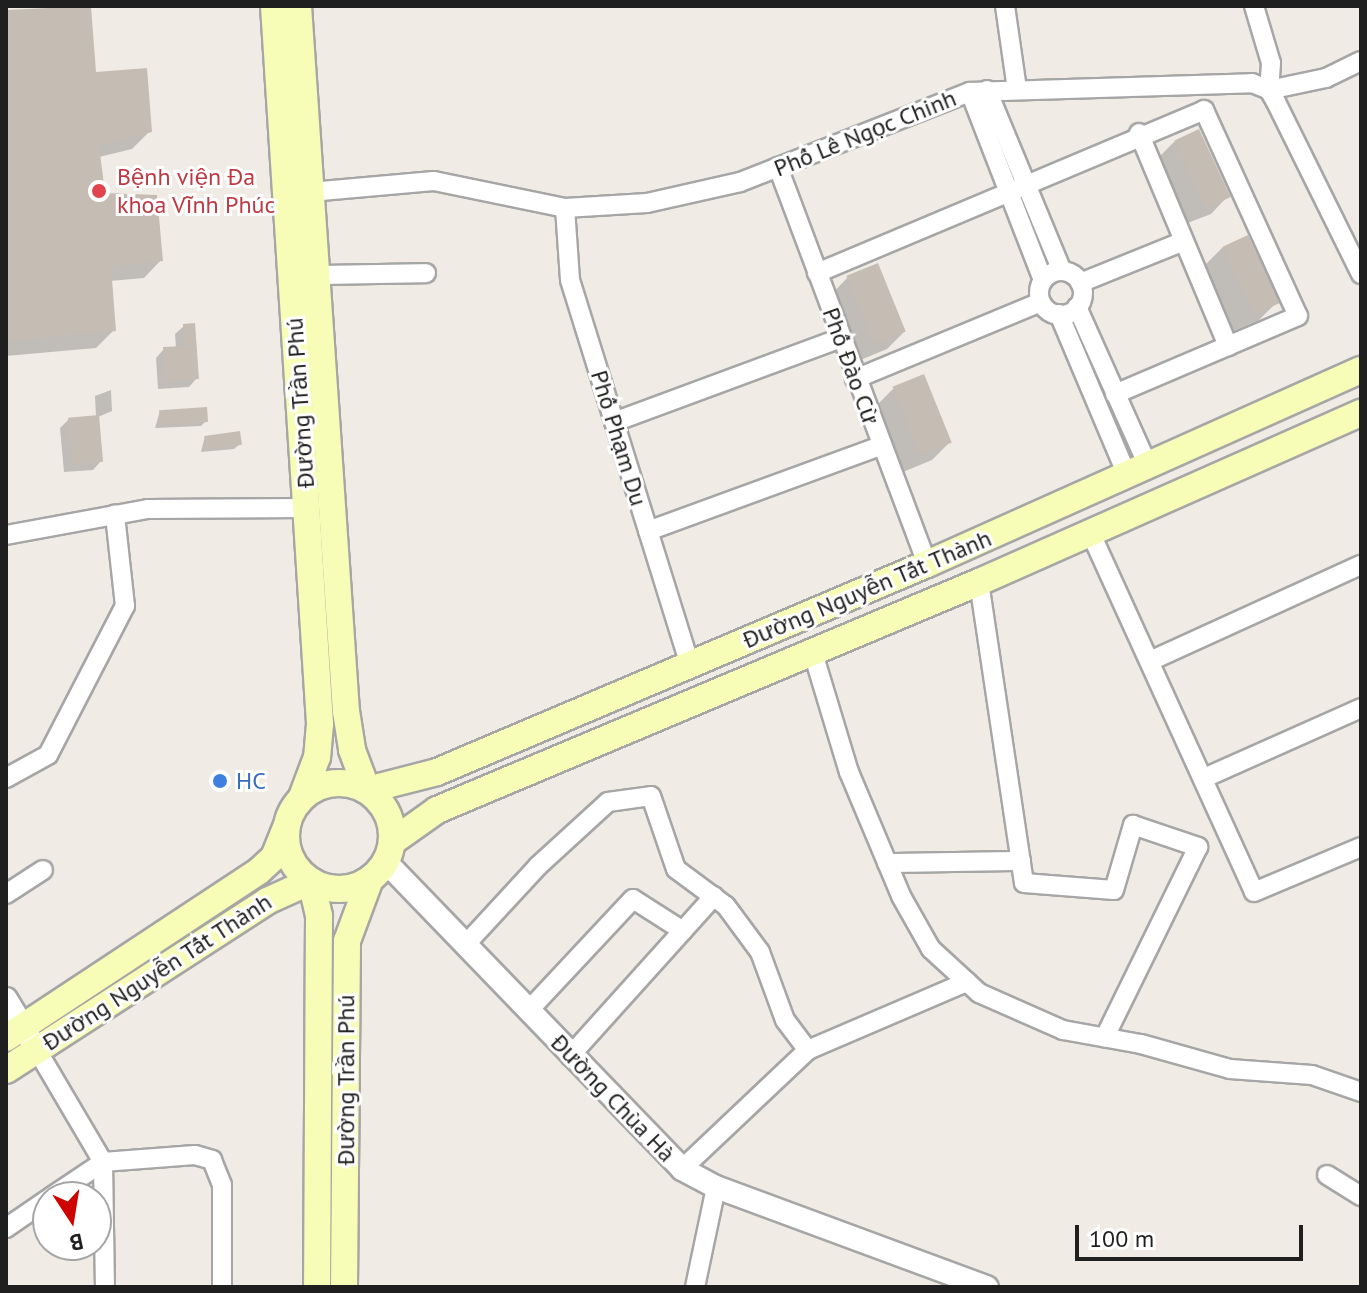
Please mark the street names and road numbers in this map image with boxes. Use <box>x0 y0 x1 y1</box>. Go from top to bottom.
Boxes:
street label: Phố Lê Ngọc Chinh <box>769 83 961 183</box>
street label: Phố Đào Cừ <box>817 303 885 429</box>
street label: Đường Trần Phú <box>280 317 320 489</box>
street label: Phố Phạm Du <box>585 367 653 509</box>
street label: Đường Nguyễn Tất Thành <box>738 523 996 655</box>
street label: Đường Nguyễn Tất Thành <box>37 887 277 1057</box>
street label: Đường Trần Phú <box>332 994 360 1166</box>
street label: Đường Chùa Hà <box>545 1028 681 1168</box>

